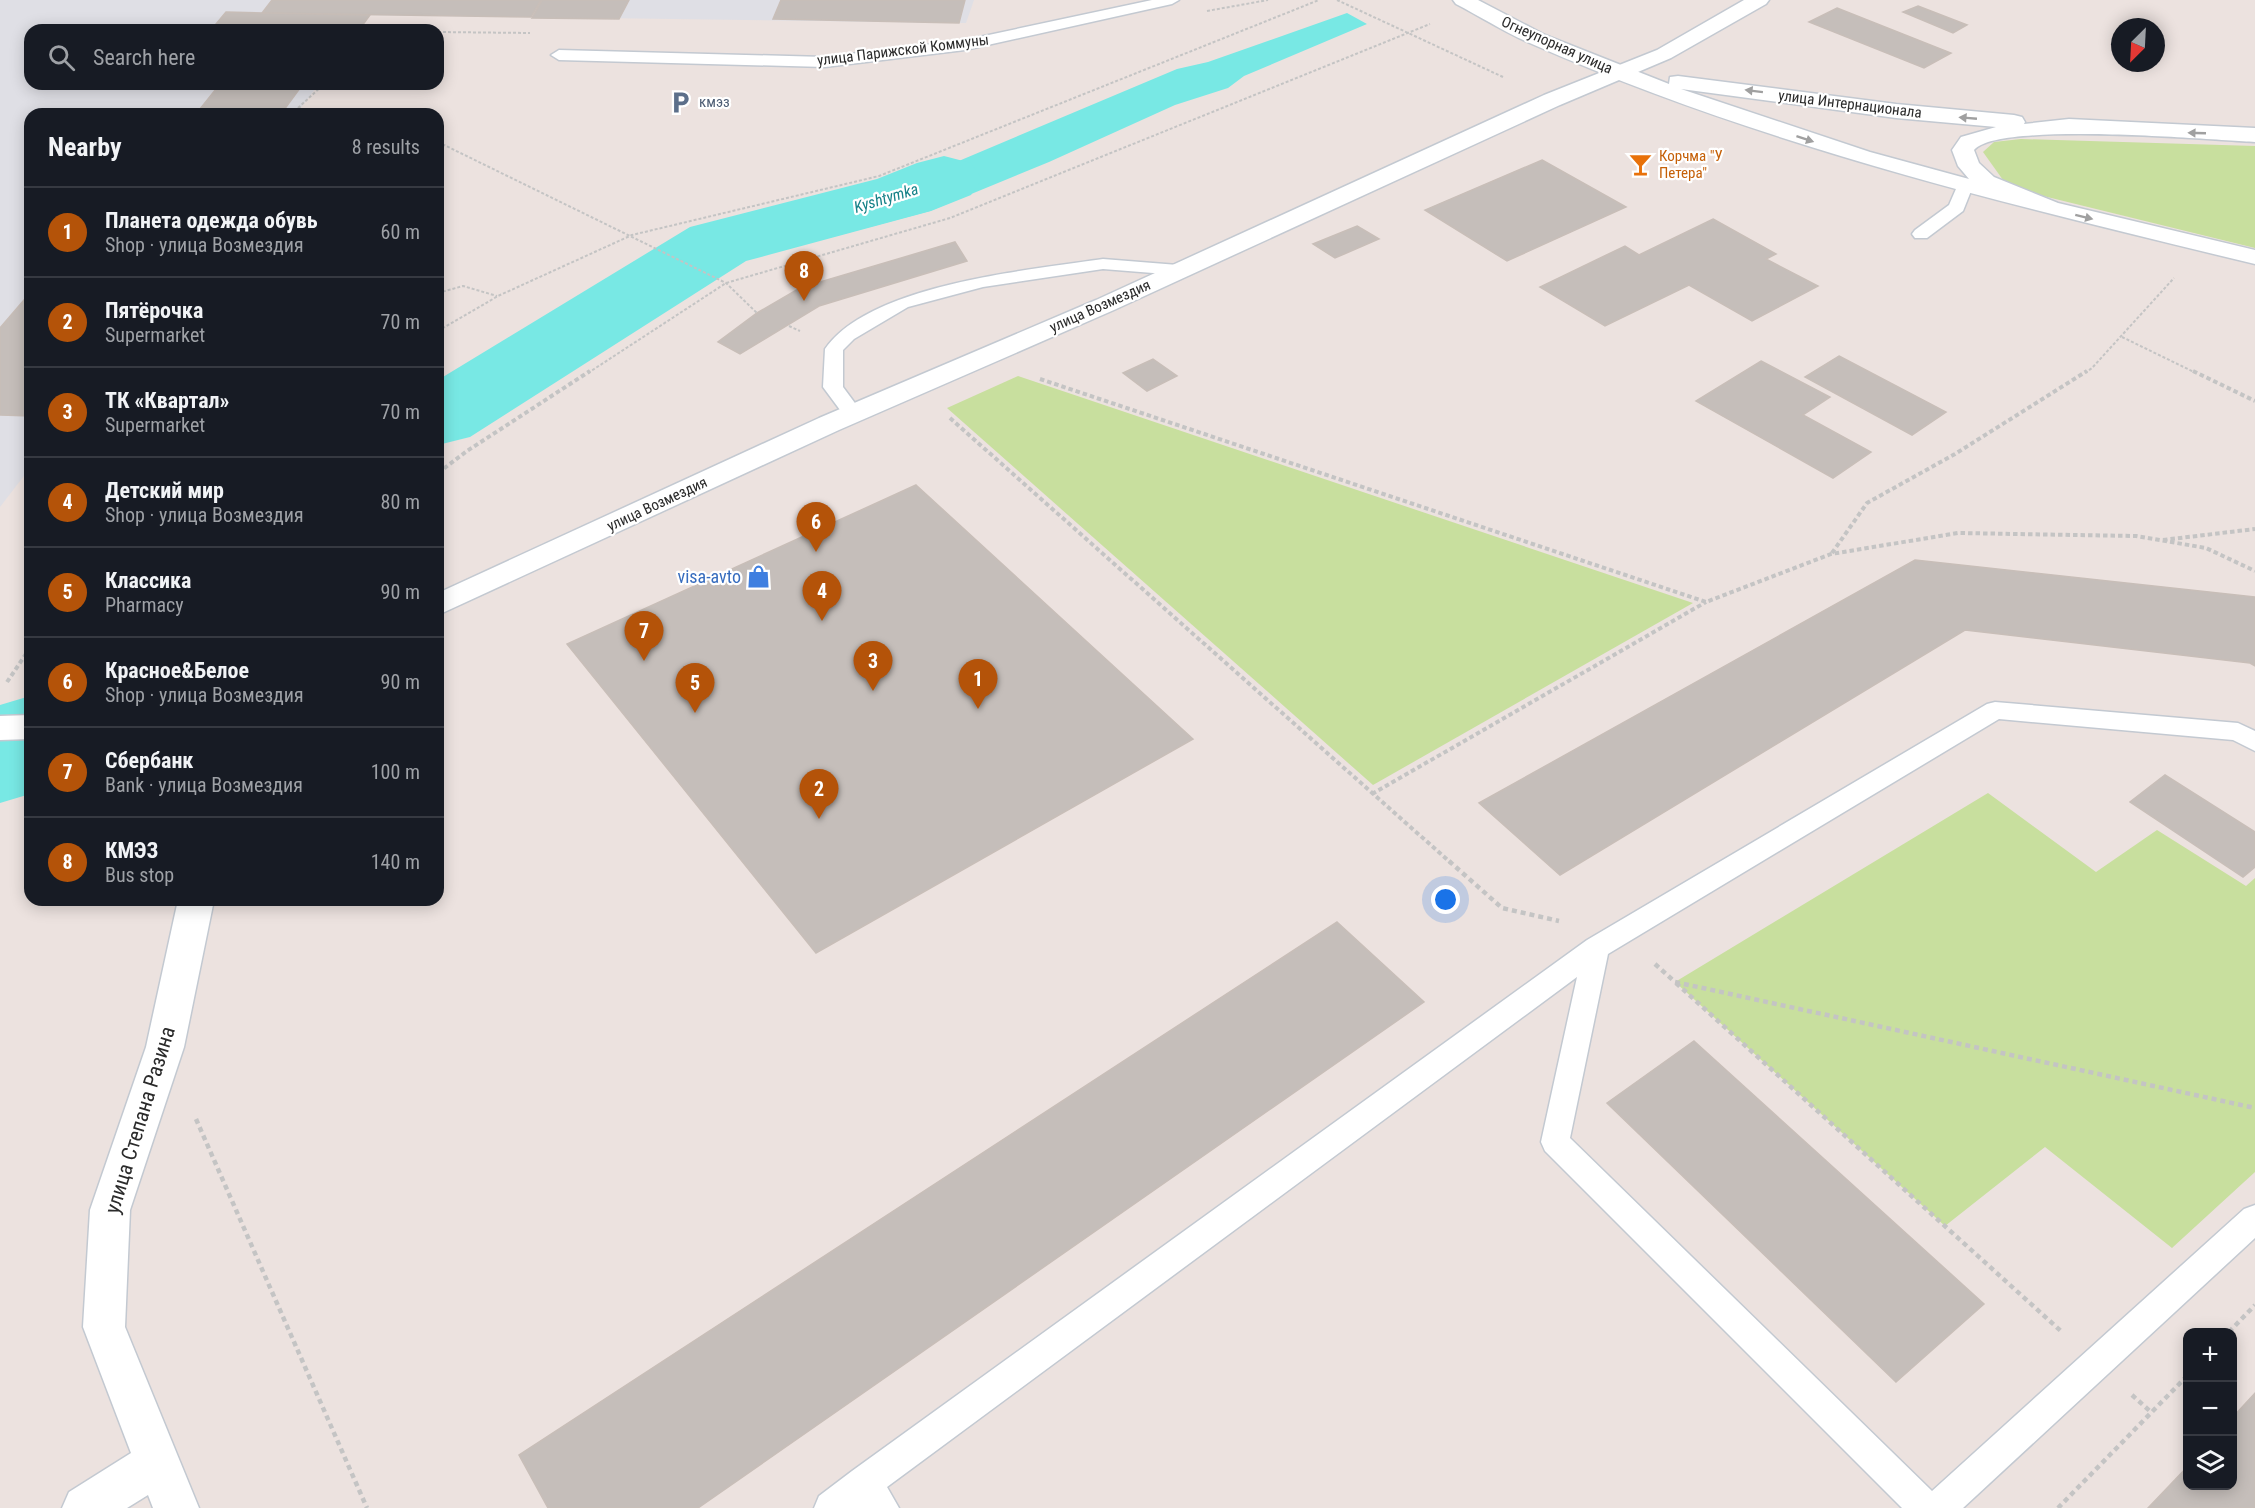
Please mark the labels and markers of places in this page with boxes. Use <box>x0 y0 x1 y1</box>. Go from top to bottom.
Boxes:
parking icon: кмэз <box>668 89 694 115</box>
place label: кмэз <box>699 93 730 111</box>
place label: Корчма "У Петера" <box>1659 147 1723 182</box>
bar icon: Корчма "У Петера" <box>1628 152 1654 178</box>
pin: 8 <box>784 252 824 301</box>
pin: 6 <box>796 502 836 552</box>
shop icon: visa-avto <box>746 563 772 589</box>
place label: visa-avto <box>677 566 741 587</box>
pin: 4 <box>802 572 842 621</box>
pin: 7 <box>624 612 664 661</box>
pin: 3 <box>854 642 892 691</box>
pin: 1 <box>958 660 998 709</box>
pin: 5 <box>676 664 714 713</box>
pin: 2 <box>800 770 838 819</box>

